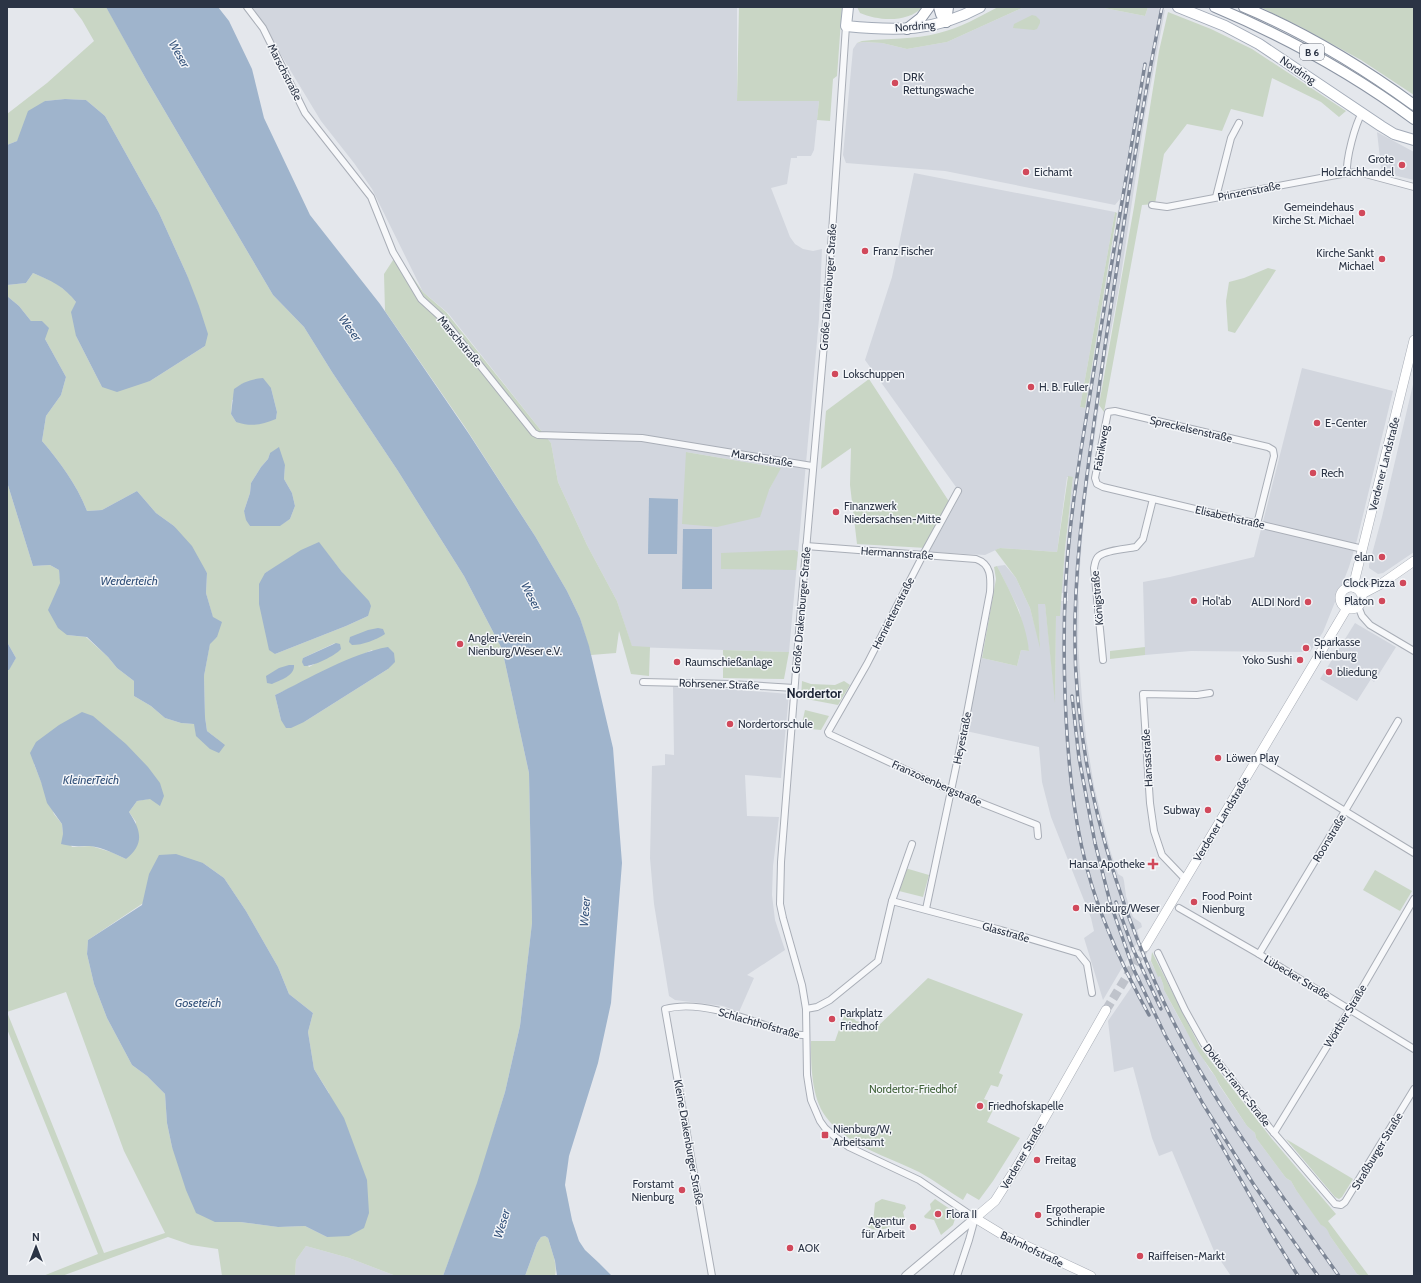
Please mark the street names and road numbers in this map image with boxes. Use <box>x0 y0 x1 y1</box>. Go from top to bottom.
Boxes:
street label: Nordring <box>894 17 936 35</box>
street label: Marschstraße <box>265 41 305 103</box>
road number: B 6 <box>1300 44 1324 60</box>
street label: Nordring <box>1277 53 1319 87</box>
street label: Prinzenstraße <box>1216 178 1282 204</box>
street label: Große Drakenburger Straße <box>817 223 839 351</box>
street label: Marschstraße <box>435 313 486 370</box>
street label: Spreckelsenstraße <box>1148 413 1234 445</box>
street label: Verdener Landstraße <box>1366 415 1403 512</box>
street label: Fabrikweg <box>1090 423 1112 472</box>
street label: Marschstraße <box>730 446 794 470</box>
street label: Elisabethstraße <box>1194 502 1267 532</box>
street label: Hermannstraße <box>860 543 934 563</box>
street label: Große Drakenburger Straße <box>788 546 814 674</box>
street label: Königstraße <box>1088 570 1106 626</box>
street label: Henriettenstraße <box>869 574 917 651</box>
street label: Rohrsener Straße <box>679 676 760 692</box>
street label: Heyestraße <box>950 710 974 765</box>
street label: Hansastraße <box>1138 728 1156 787</box>
street label: Franzosenbergstraße <box>890 757 984 809</box>
street label: Verdener Landstraße <box>1190 774 1252 864</box>
street label: Roonstraße <box>1309 811 1349 865</box>
street label: Glasstraße <box>981 919 1032 946</box>
street label: Lübecker Straße <box>1261 952 1333 1002</box>
street label: Wörther Straße <box>1321 982 1370 1050</box>
street label: Schlachthofstraße <box>717 1005 802 1041</box>
street label: Doktor-Franck-Straße <box>1200 1041 1274 1130</box>
street label: Kleine Drakenburger Straße <box>671 1078 707 1206</box>
street label: Straßburger Straße <box>1348 1109 1406 1192</box>
street label: Verdener Straße <box>997 1120 1047 1192</box>
street label: Bahnhofstraße <box>998 1228 1066 1270</box>

